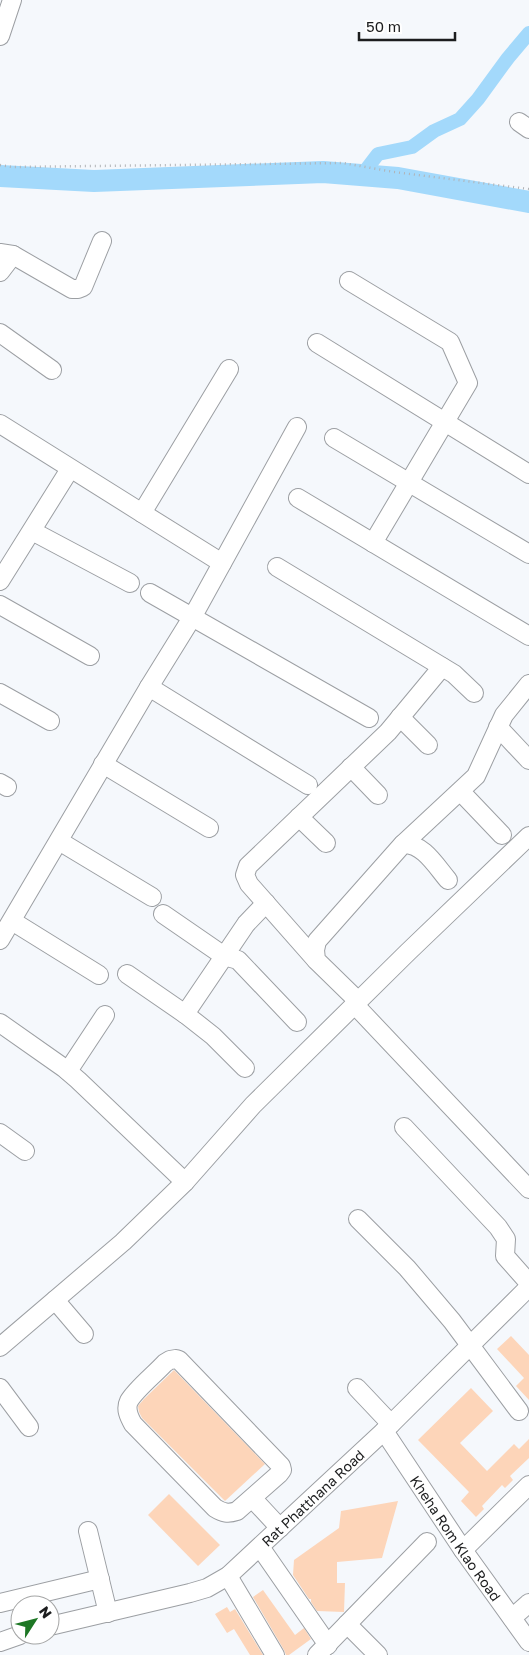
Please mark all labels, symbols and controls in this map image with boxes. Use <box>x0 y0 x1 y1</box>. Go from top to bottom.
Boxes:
scale bar <box>359 10 455 42</box>
text: 50 m <box>366 17 401 35</box>
street label: Rat Phatthana Road <box>258 1446 367 1549</box>
street label: Kheha Rom Klao Road <box>407 1472 505 1604</box>
north arrow <box>10 1595 60 1645</box>
text: N <box>36 1603 56 1621</box>

